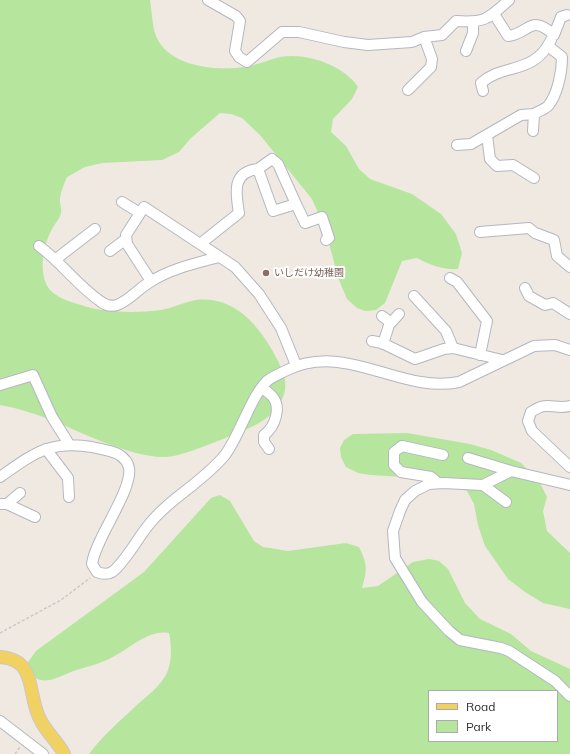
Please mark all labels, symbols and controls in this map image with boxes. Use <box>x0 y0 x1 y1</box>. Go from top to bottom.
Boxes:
place label: いしだけ幼稚園 <box>274 267 344 279</box>
marker: いしだけ幼稚園 <box>261 268 271 278</box>
legend <box>428 690 558 742</box>
text: Road <box>466 699 495 714</box>
text: Park <box>466 719 491 734</box>

